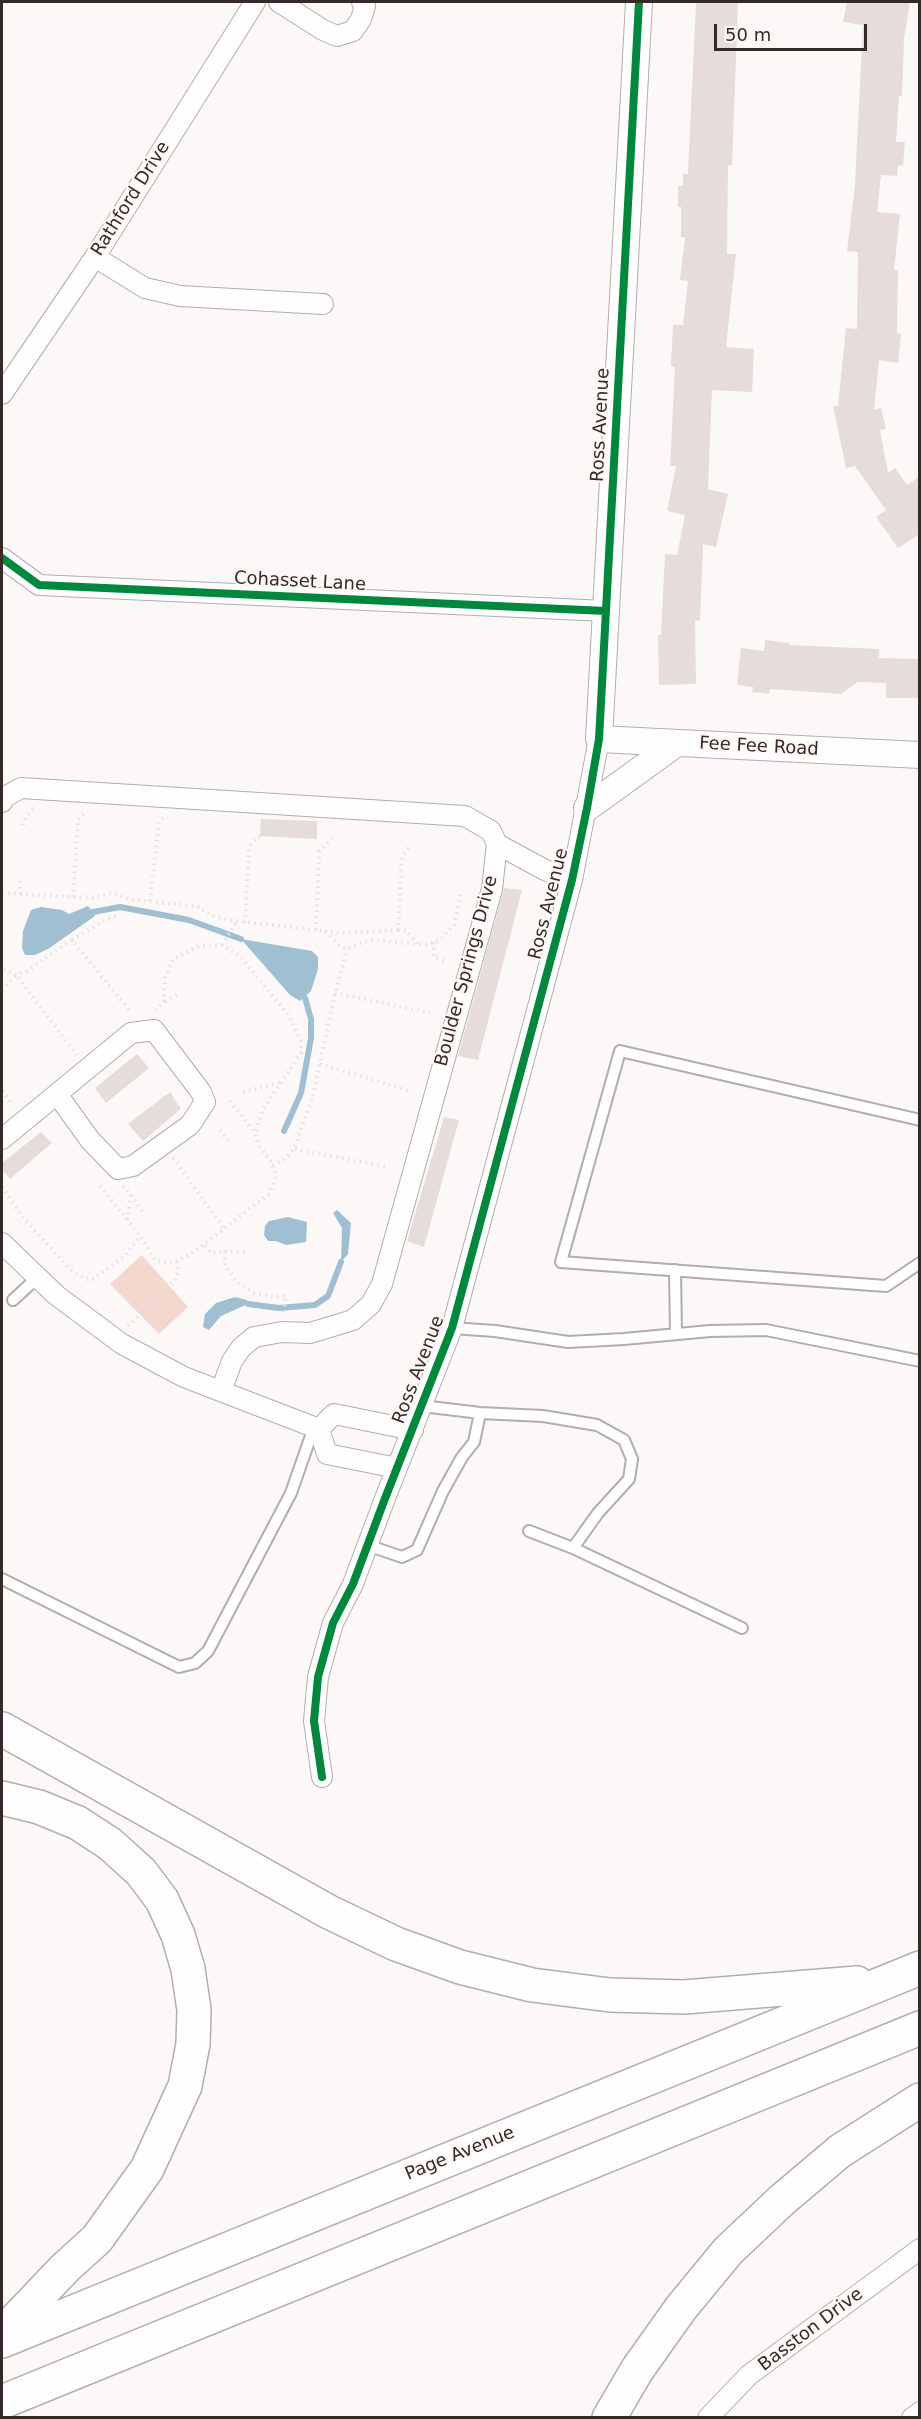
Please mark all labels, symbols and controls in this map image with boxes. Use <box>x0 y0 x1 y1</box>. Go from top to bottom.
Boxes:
scale bar <box>717 12 870 50</box>
text: 50 m <box>725 24 771 45</box>
street label: Rathford Drive <box>87 138 175 260</box>
street label: Ross Avenue <box>587 367 615 483</box>
street label: Cohasset Lane <box>233 568 367 596</box>
street label: Fee Fee Road <box>699 733 819 761</box>
street label: Ross Avenue <box>525 846 573 962</box>
street label: Boulder Springs Drive <box>431 873 503 1069</box>
street label: Ross Avenue <box>388 1313 450 1427</box>
street label: Page Avenue <box>402 2122 518 2186</box>
street label: Basston Drive <box>754 2284 868 2376</box>

